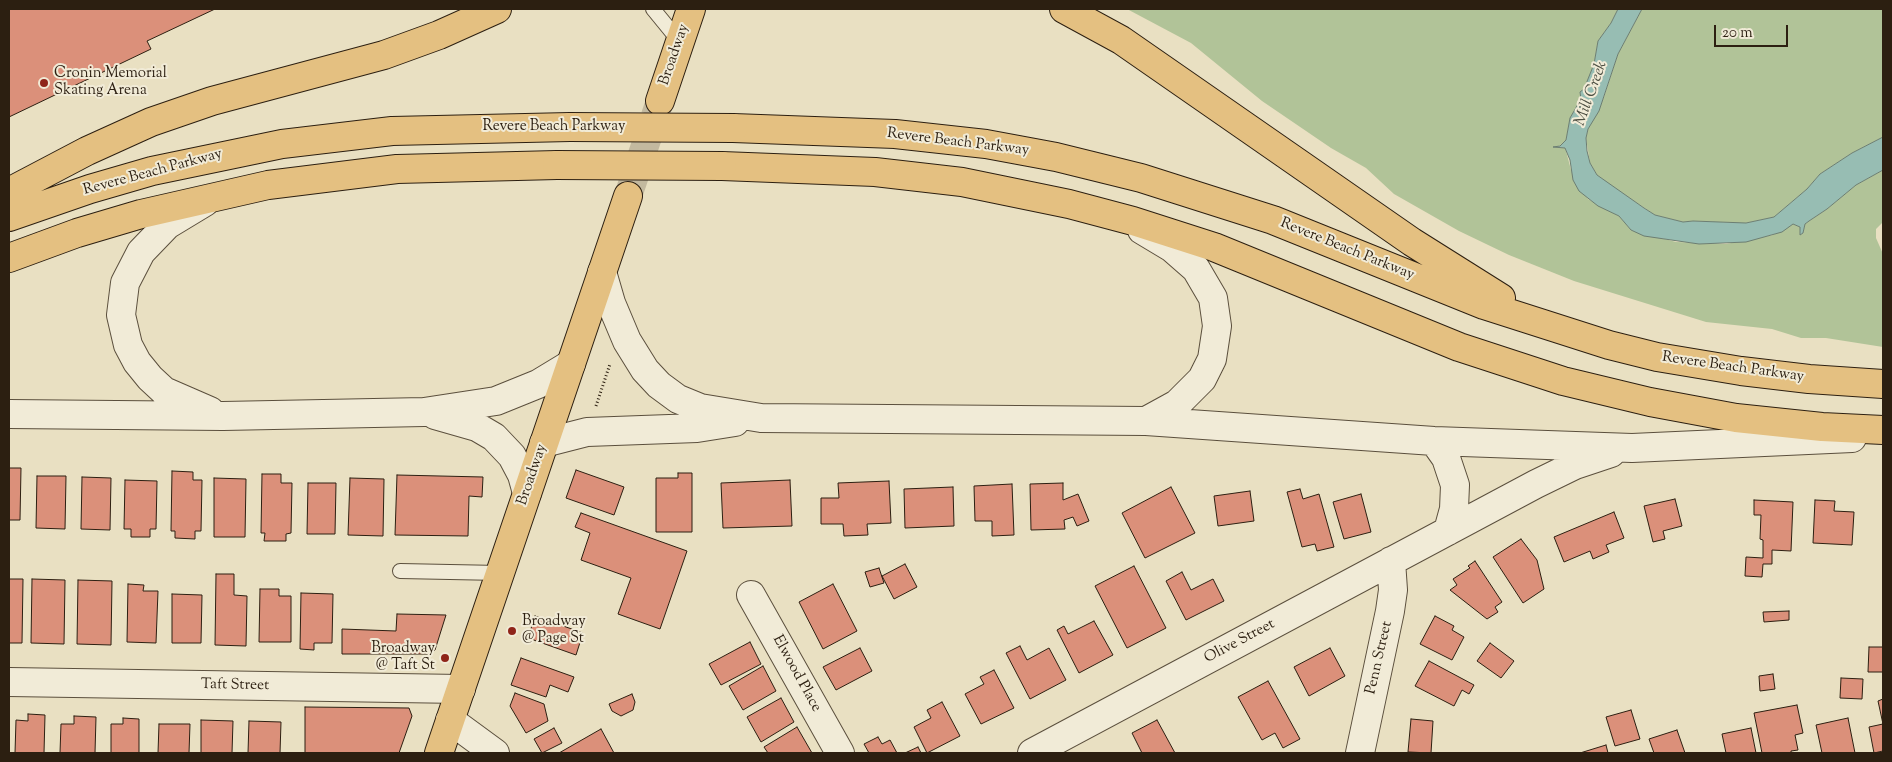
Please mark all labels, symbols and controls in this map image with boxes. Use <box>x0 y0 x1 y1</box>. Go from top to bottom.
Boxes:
scale bar <box>1717 15 1791 47</box>
street label: Broadway <box>656 22 694 88</box>
text: 20 m <box>1722 23 1753 44</box>
water label: Mill Creek <box>1571 59 1613 129</box>
place label: Cronin Memorial Skating Arena <box>54 65 167 100</box>
marker: Cronin Memorial Skating Arena <box>38 77 50 89</box>
street label: Revere Beach Parkway <box>483 118 625 136</box>
street label: Revere Beach Parkway <box>886 125 1030 161</box>
street label: Revere Beach Parkway <box>82 146 224 200</box>
street label: Revere Beach Parkway <box>1277 215 1417 285</box>
street label: Revere Beach Parkway <box>1661 349 1805 387</box>
street label: Broadway <box>514 442 552 508</box>
place label: Broadway @ Page St <box>522 613 586 648</box>
street label: Olive Street <box>1202 616 1278 668</box>
street label: Penn Street <box>1363 620 1397 696</box>
marker: Broadway @ Page St <box>506 625 518 637</box>
street label: Elwood Place <box>768 632 824 716</box>
place label: Broadway @ Taft St <box>371 640 435 675</box>
marker: Broadway @ Taft St <box>439 652 451 664</box>
street label: Taft Street <box>201 676 269 696</box>

